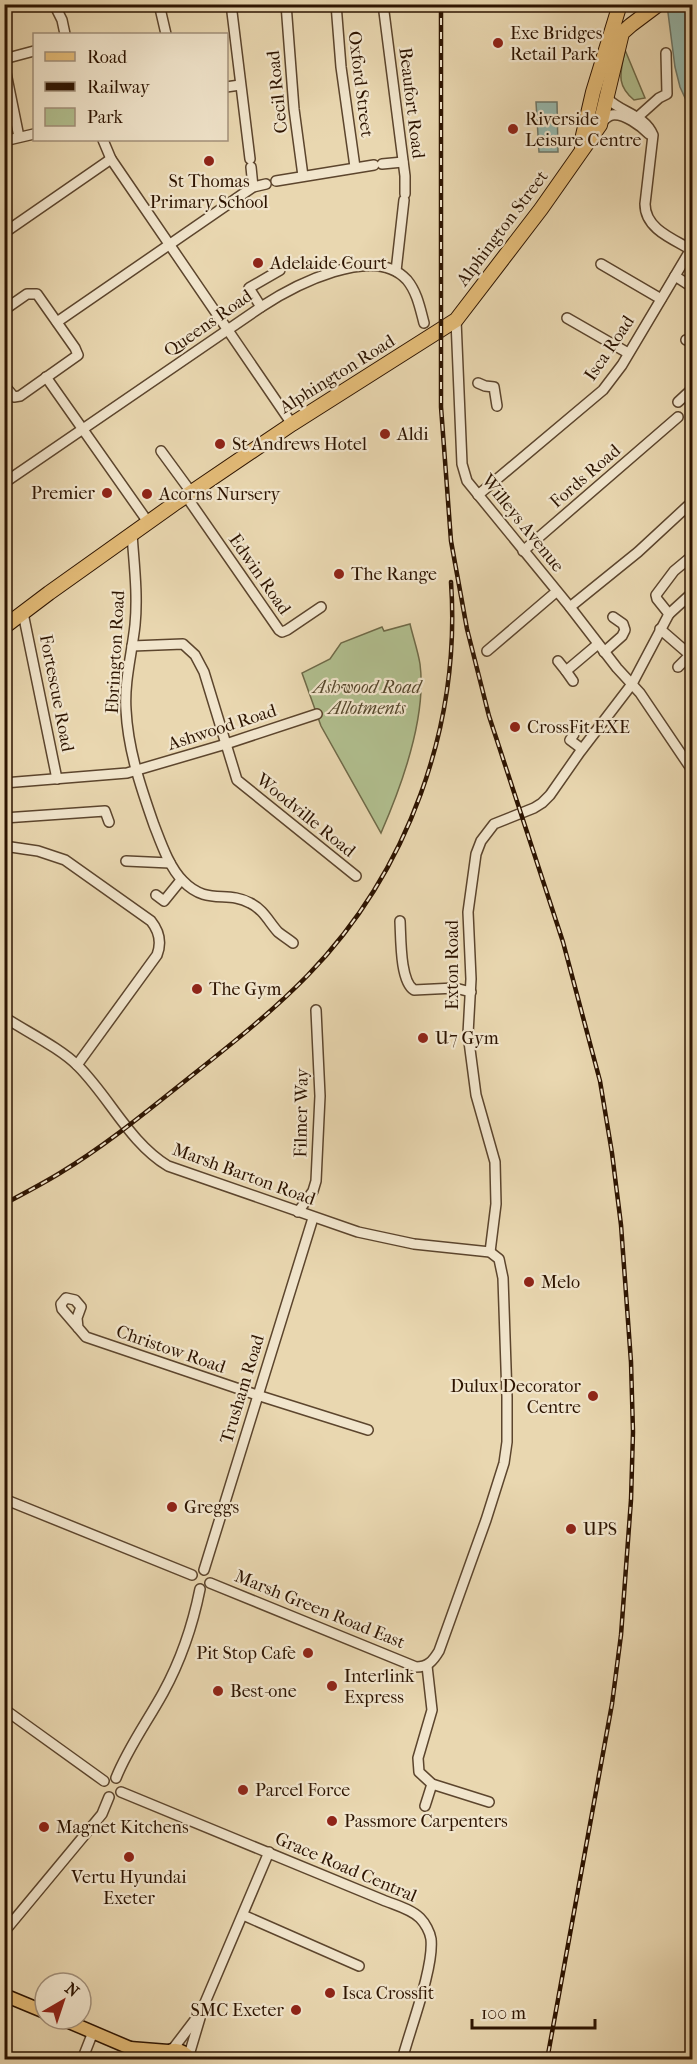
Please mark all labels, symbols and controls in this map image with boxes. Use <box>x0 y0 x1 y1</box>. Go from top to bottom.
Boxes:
place label: Exe Bridges Retail Park <box>510 23 603 65</box>
street label: Oxford Street <box>344 30 378 139</box>
legend <box>33 33 228 141</box>
marker: Exe Bridges Retail Park <box>491 36 505 50</box>
street label: Beaufort Road <box>394 46 429 160</box>
text: Road <box>87 47 127 68</box>
street label: Cecil Road <box>263 49 292 134</box>
text: Railway <box>87 77 151 98</box>
text: Park <box>87 107 124 128</box>
place label: Riverside Leisure Centre <box>525 109 642 151</box>
marker: Riverside Leisure Centre <box>506 122 520 136</box>
marker: St Thomas Primary School <box>202 154 216 168</box>
street label: Alphington Street <box>452 166 553 291</box>
place label: St Thomas Primary School <box>150 171 268 213</box>
place label: Adelaide Court <box>269 253 387 274</box>
marker: Adelaide Court <box>251 256 265 270</box>
street label: Queens Road <box>160 285 257 362</box>
street label: Isca Road <box>580 312 639 385</box>
street label: Alphington Road <box>275 330 399 419</box>
place label: Aldi <box>396 424 429 445</box>
marker: Aldi <box>378 427 392 441</box>
place label: St Andrews Hotel <box>232 434 367 455</box>
marker: St Andrews Hotel <box>213 437 227 451</box>
street label: Fords Road <box>546 440 625 513</box>
street label: Willeys Avenue <box>476 470 568 576</box>
place label: Premier <box>31 483 95 504</box>
place label: Acorns Nursery <box>158 484 282 505</box>
marker: Premier <box>100 486 114 500</box>
marker: Acorns Nursery <box>140 487 154 501</box>
street label: Edwin Road <box>224 530 295 619</box>
place label: The Range <box>351 564 437 585</box>
marker: The Range <box>332 567 346 581</box>
street label: Ebrington Road <box>102 590 129 714</box>
street label: Fortescue Road <box>35 633 78 754</box>
park label: Ashwood Road Allotments <box>311 677 424 719</box>
street label: Ashwood Road <box>164 700 279 755</box>
place label: CrossFit EXE <box>527 717 630 738</box>
marker: CrossFit EXE <box>508 720 522 734</box>
street label: Woodville Road <box>251 768 360 862</box>
street label: Exton Road <box>442 920 463 1010</box>
place label: The Gym <box>209 979 281 1000</box>
marker: The Gym <box>190 982 204 996</box>
place label: U7 Gym <box>435 1028 499 1049</box>
marker: U7 Gym <box>416 1031 430 1045</box>
street label: Filmer Way <box>290 1067 313 1158</box>
street label: Marsh Barton Road <box>169 1139 318 1210</box>
place label: Melo <box>541 1272 580 1293</box>
marker: Melo <box>522 1275 536 1289</box>
street label: Christow Road <box>113 1321 229 1378</box>
street label: Trusham Road <box>216 1332 269 1446</box>
place label: Dulux Decorator Centre <box>450 1376 581 1418</box>
marker: Dulux Decorator Centre <box>586 1389 600 1403</box>
place label: Greggs <box>184 1497 239 1518</box>
marker: Greggs <box>165 1500 179 1514</box>
place label: UPS <box>583 1519 617 1540</box>
marker: UPS <box>564 1522 578 1536</box>
street label: Marsh Green Road East <box>232 1566 409 1653</box>
place label: Pit Stop Cafe <box>196 1643 296 1664</box>
marker: Pit Stop Cafe <box>301 1646 315 1660</box>
place label: Interlink Express <box>344 1666 415 1708</box>
marker: Interlink Express <box>325 1679 339 1693</box>
place label: Best-one <box>230 1681 297 1702</box>
marker: Best-one <box>211 1684 225 1698</box>
place label: Parcel Force <box>255 1780 350 1801</box>
marker: Parcel Force <box>236 1783 250 1797</box>
place label: Passmore Carpenters <box>344 1811 508 1832</box>
marker: Passmore Carpenters <box>325 1814 339 1828</box>
place label: Magnet Kitchens <box>56 1817 189 1838</box>
marker: Magnet Kitchens <box>37 1820 51 1834</box>
street label: Grace Road Central <box>272 1828 420 1907</box>
marker: Vertu Hyundai Exeter <box>122 1850 136 1864</box>
place label: Vertu Hyundai Exeter <box>70 1867 187 1909</box>
north arrow <box>33 1971 93 2031</box>
text: N <box>61 1979 83 2001</box>
place label: Isca Crossfit <box>342 1983 435 2004</box>
marker: Isca Crossfit <box>323 1986 337 2000</box>
scale bar <box>472 1992 595 2030</box>
place label: SMC Exeter <box>191 2000 284 2021</box>
marker: SMC Exeter <box>289 2003 303 2017</box>
text: 100 m <box>481 2003 526 2024</box>

